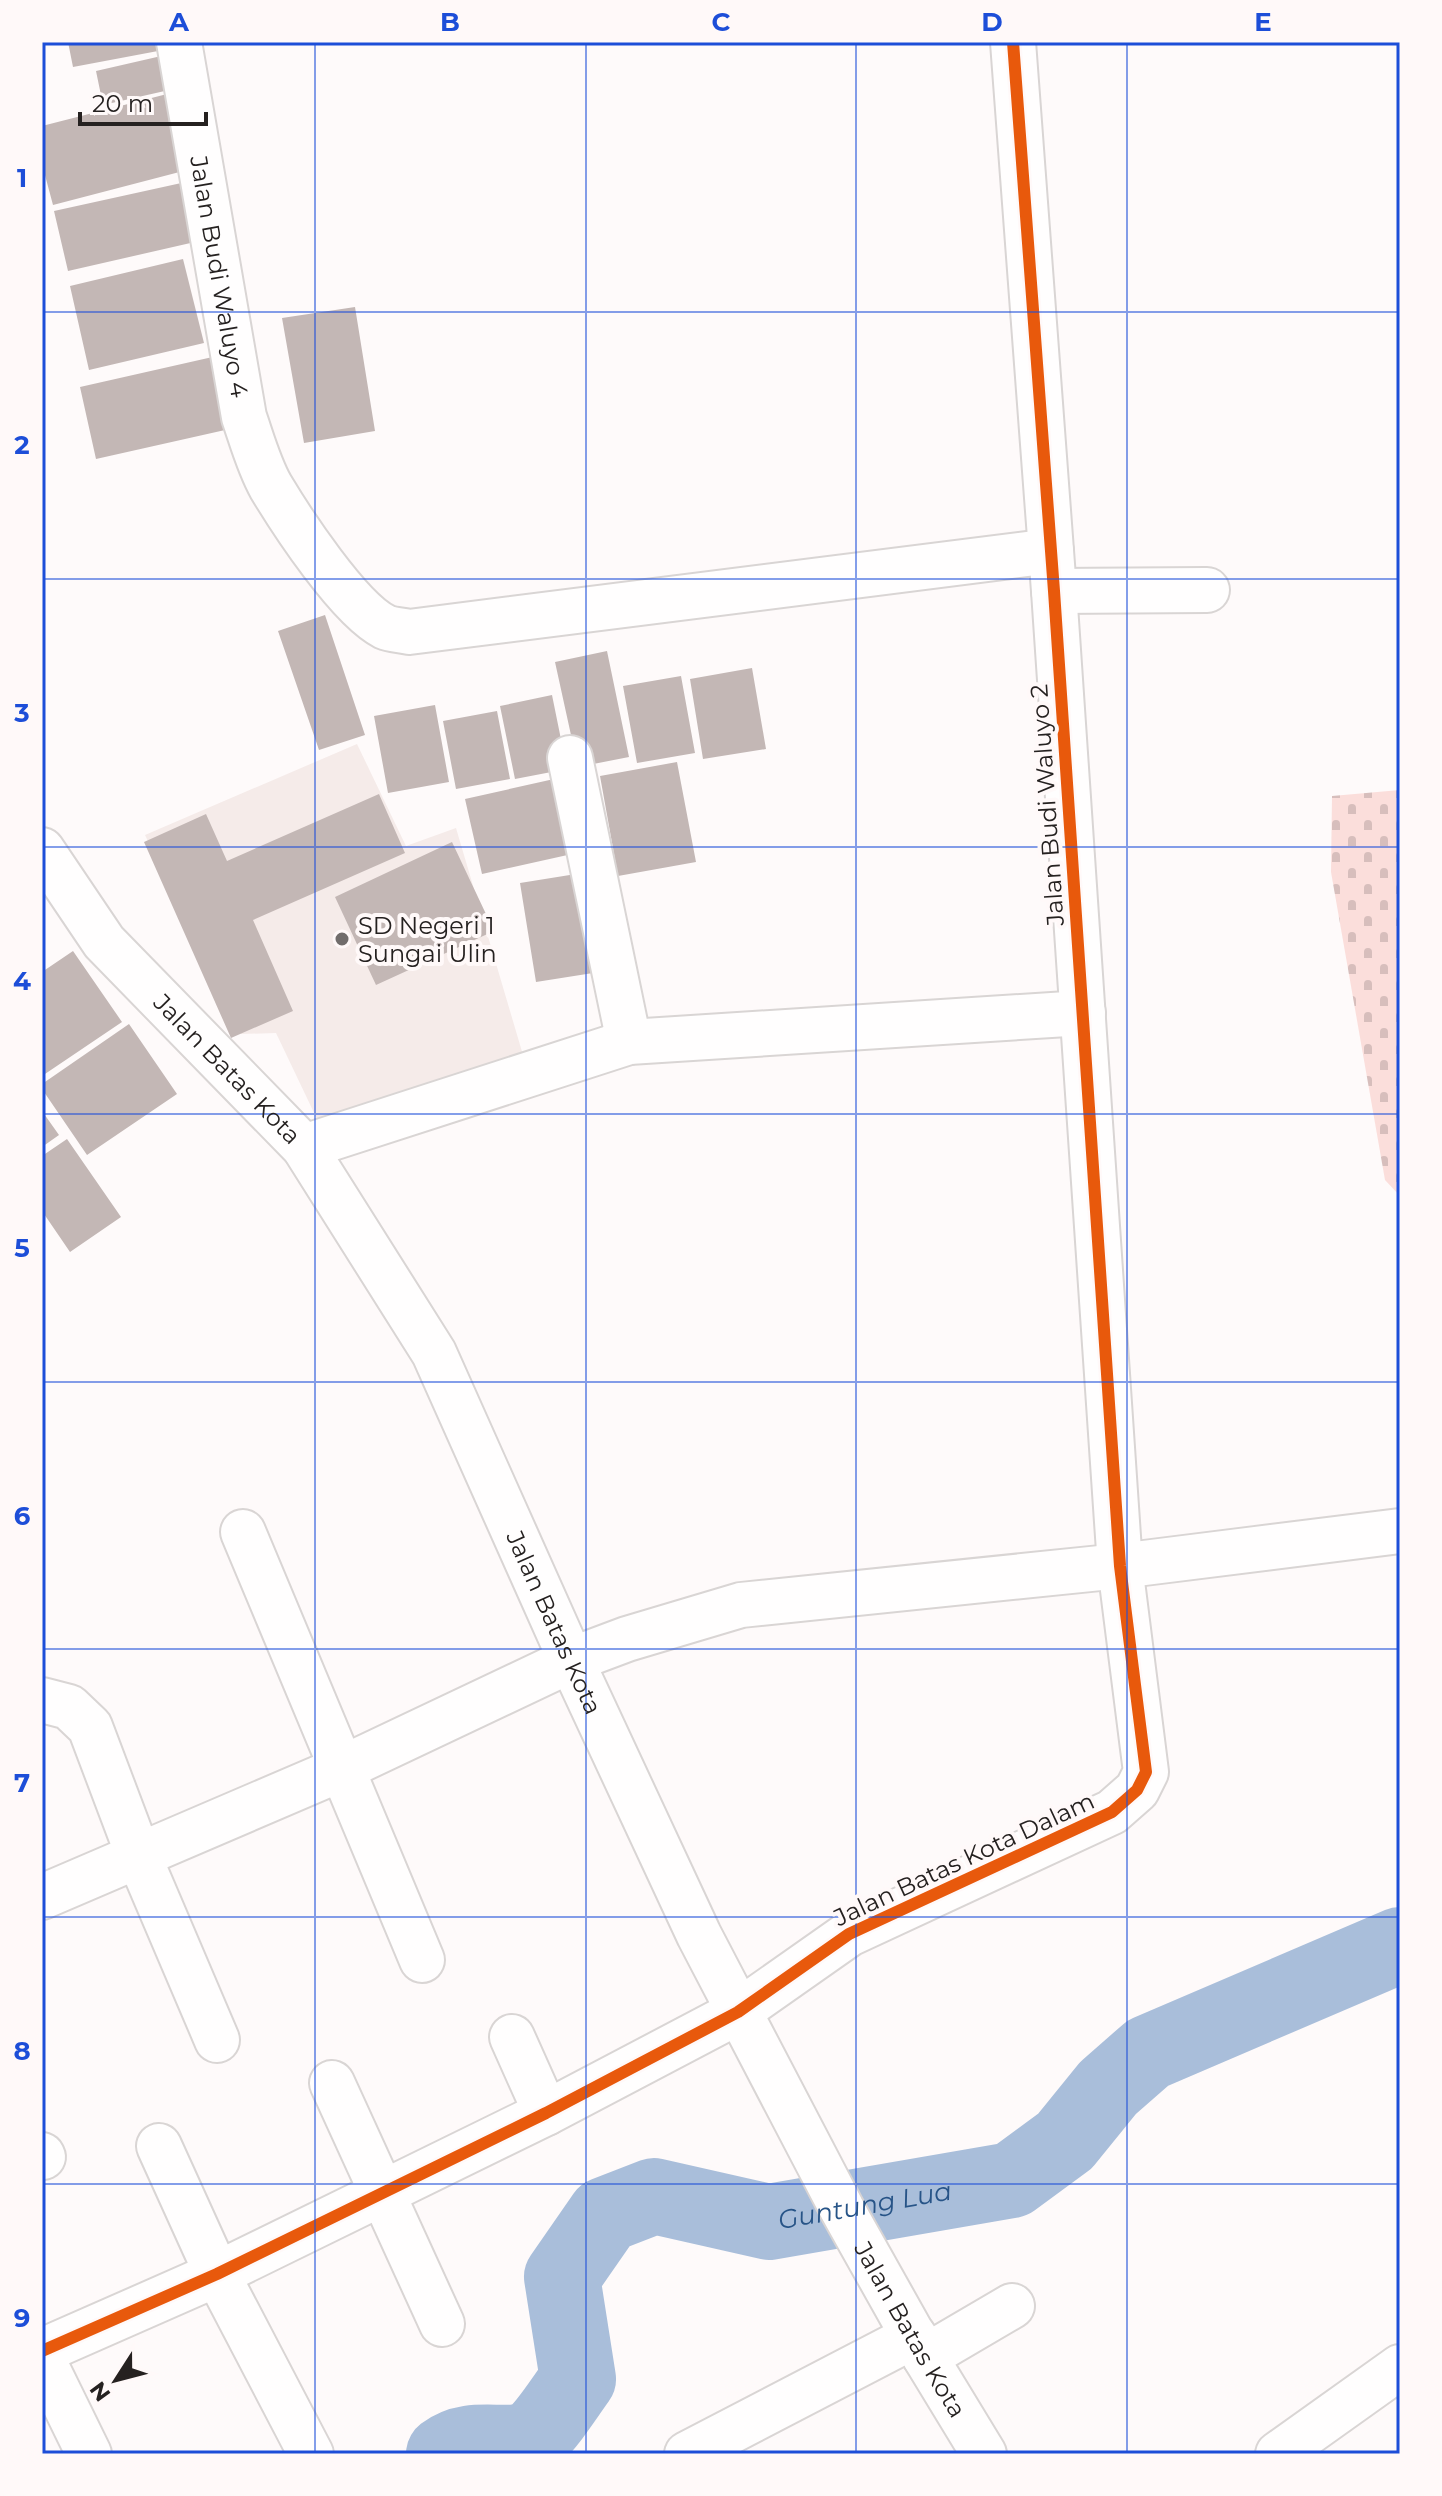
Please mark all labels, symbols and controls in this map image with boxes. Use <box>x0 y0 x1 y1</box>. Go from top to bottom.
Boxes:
text: A <box>168 6 190 38</box>
text: B <box>440 6 460 38</box>
text: C <box>712 6 731 38</box>
text: D <box>981 6 1003 38</box>
text: E <box>1254 6 1272 38</box>
scale bar <box>80 76 206 126</box>
text: 20 m <box>92 89 153 118</box>
street label: Jalan Budi Waluyo 4 <box>184 153 255 400</box>
text: 1 <box>17 162 27 194</box>
text: 2 <box>14 429 30 461</box>
street label: Jalan Budi Waluyo 2 <box>1024 683 1070 928</box>
text: 3 <box>13 697 30 729</box>
place label: SD Negeri 1 Sungai Ulin <box>358 911 497 968</box>
marker: SD Negeri 1 Sungai Ulin <box>333 930 351 948</box>
text: 4 <box>13 965 31 997</box>
street label: Jalan Batas Kota <box>147 987 307 1150</box>
text: 5 <box>14 1232 30 1264</box>
text: 6 <box>14 1500 31 1532</box>
street label: Jalan Batas Kota <box>500 1525 609 1719</box>
text: 7 <box>14 1767 30 1799</box>
street label: Jalan Batas Kota Dalam <box>828 1786 1099 1933</box>
text: 8 <box>13 2035 31 2067</box>
water label: Guntung Lua <box>775 2175 954 2236</box>
street label: Jalan Batas Kota <box>848 2235 973 2423</box>
text: 9 <box>14 2302 30 2334</box>
north arrow <box>76 2340 156 2420</box>
text: N <box>84 2376 116 2407</box>

